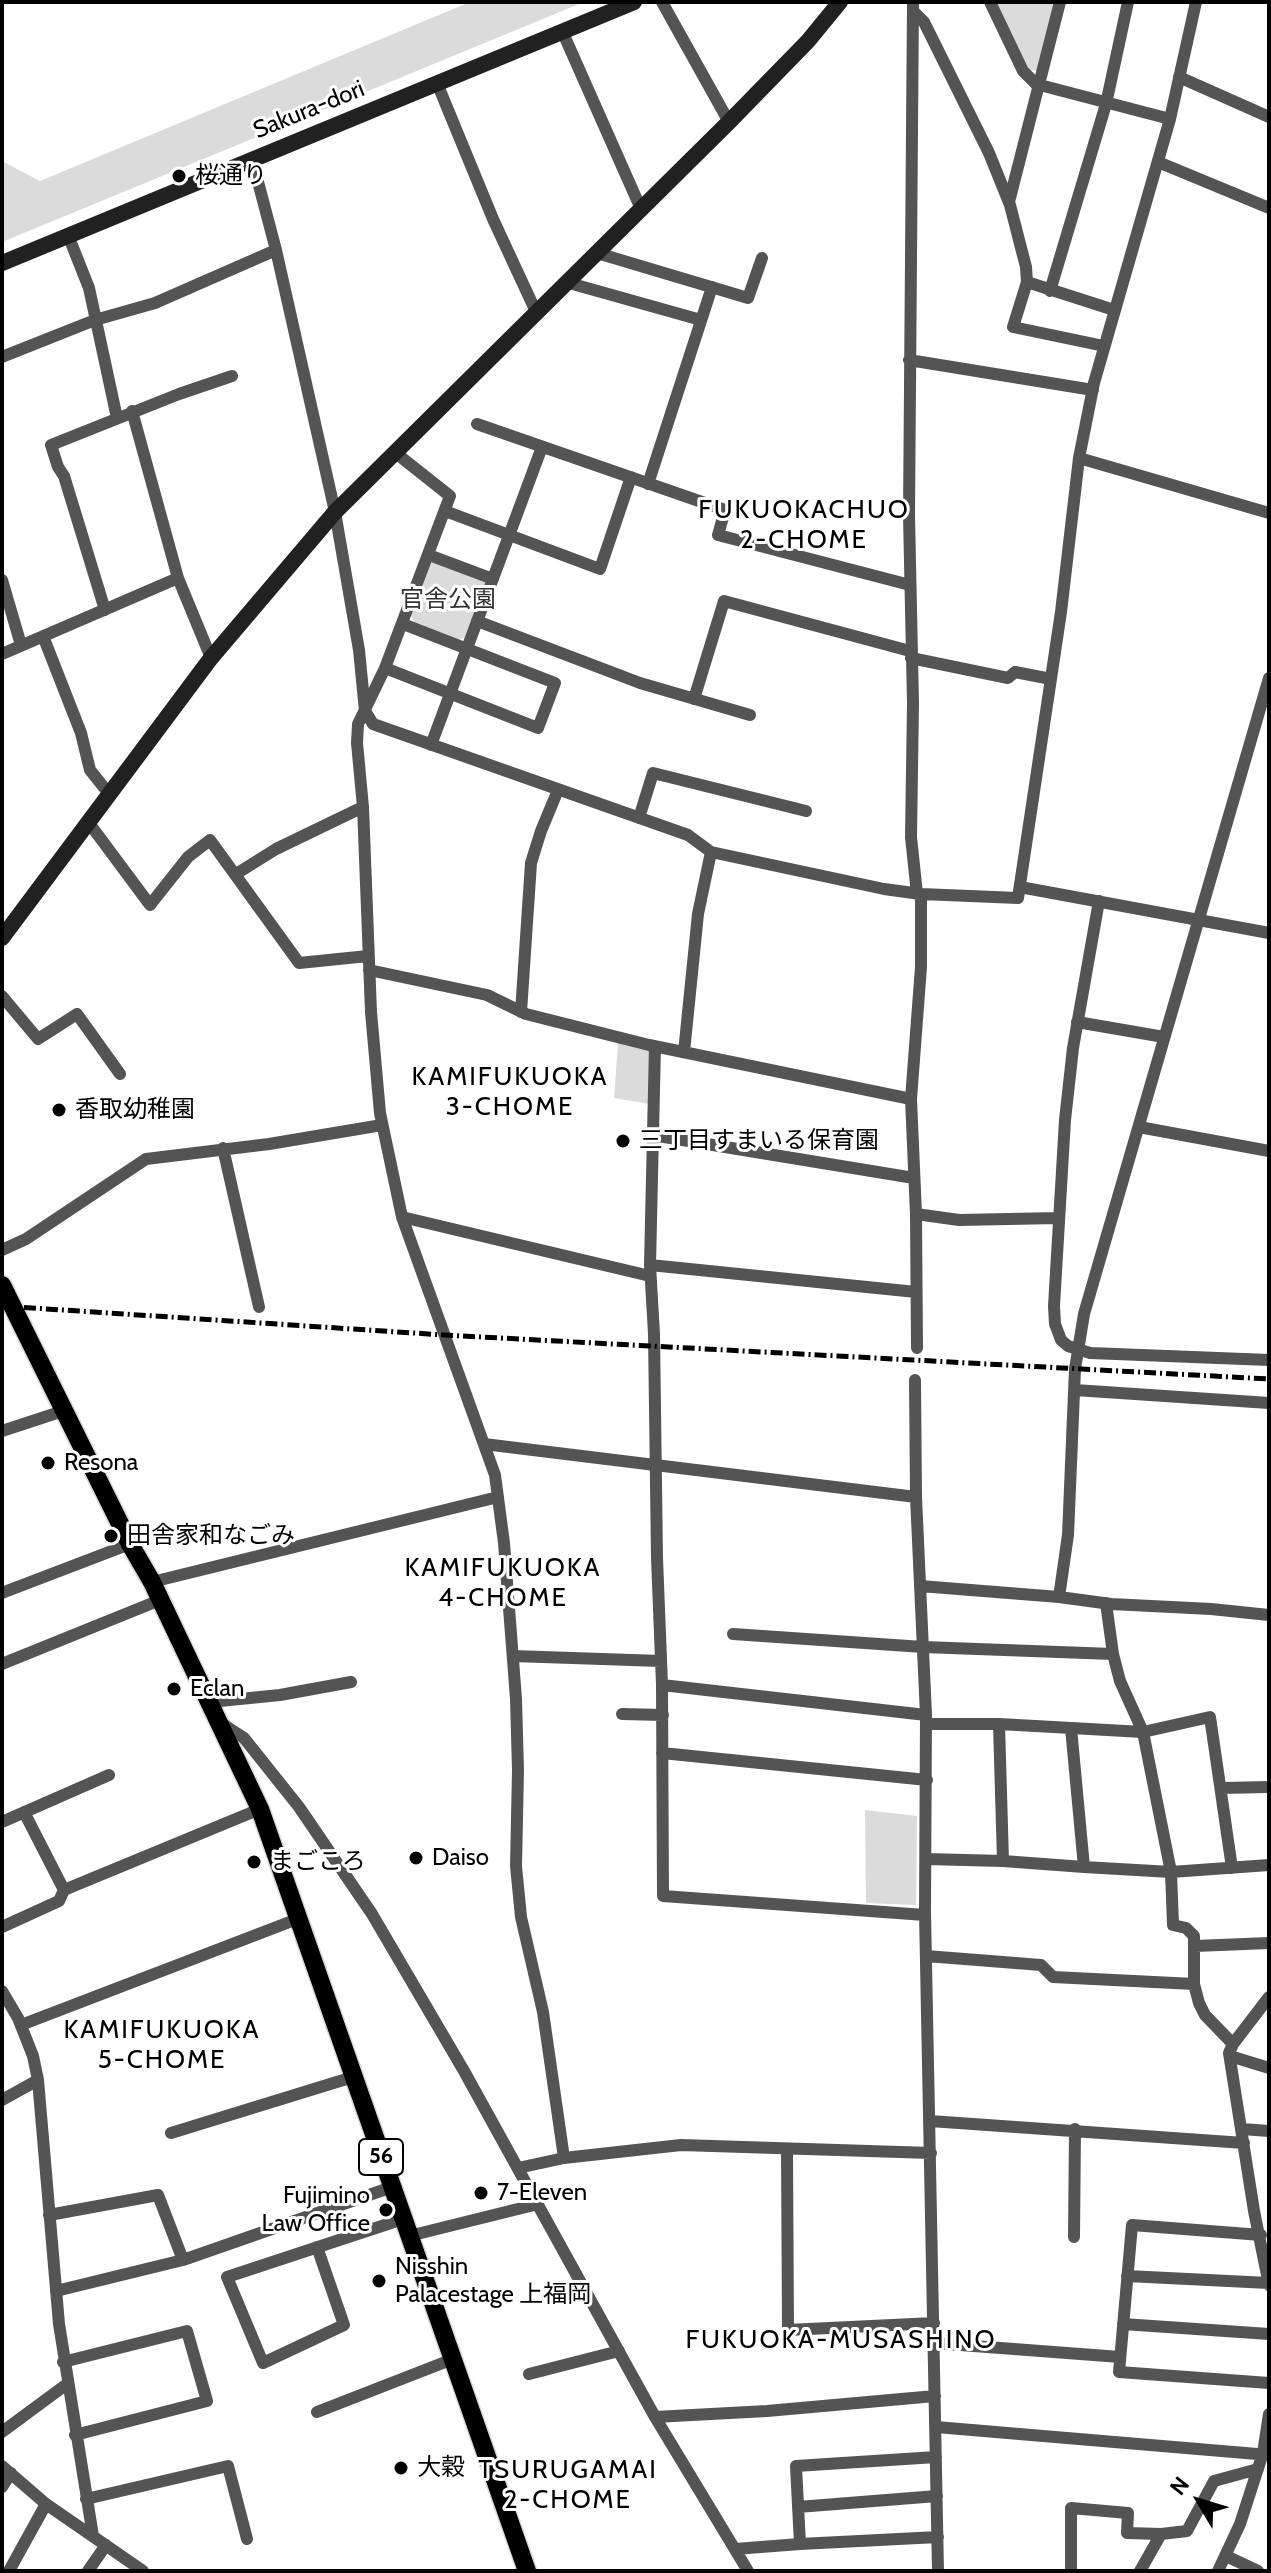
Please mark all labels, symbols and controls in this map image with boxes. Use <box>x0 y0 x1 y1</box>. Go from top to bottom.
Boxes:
street label: Sakura-dori <box>249 75 369 145</box>
place label: 桜通り <box>195 162 267 190</box>
marker: 桜通り <box>170 167 188 185</box>
district label: FUKUOKACHUO 2-CHOME <box>698 494 910 556</box>
park label: 官舎公園 <box>400 586 496 614</box>
district label: KAMIFUKUOKA 3-CHOME <box>411 1061 609 1122</box>
place label: 香取幼稚園 <box>75 1096 195 1124</box>
marker: 香取幼稚園 <box>50 1101 68 1119</box>
place label: 三丁目すまいる保育園 <box>639 1127 879 1155</box>
marker: 三丁目すまいる保育園 <box>614 1132 632 1150</box>
place label: Resona <box>64 1449 138 1477</box>
marker: Resona <box>39 1454 57 1472</box>
place label: 田舎家和なごみ <box>127 1522 295 1550</box>
marker: 田舎家和なごみ <box>102 1527 120 1545</box>
district label: KAMIFUKUOKA 4-CHOME <box>404 1552 602 1614</box>
place label: Eclan <box>190 1675 244 1703</box>
marker: Eclan <box>165 1680 183 1698</box>
place label: Daiso <box>432 1844 489 1872</box>
place label: まごころ <box>270 1848 366 1876</box>
marker: Daiso <box>407 1849 425 1867</box>
marker: まごころ <box>245 1853 263 1871</box>
district label: KAMIFUKUOKA 5-CHOME <box>63 2014 261 2076</box>
road number: 56 <box>359 2139 403 2175</box>
place label: 7-Eleven <box>497 2179 587 2207</box>
place label: Fujimino Law Office <box>262 2182 370 2238</box>
marker: 7-Eleven <box>472 2184 490 2202</box>
marker: Fujimino Law Office <box>377 2201 395 2219</box>
place label: Nisshin Palacestage 上福岡 <box>395 2253 591 2309</box>
marker: Nisshin Palacestage 上福岡 <box>370 2272 388 2290</box>
district label: FUKUOKA-MUSASHINO <box>685 2324 997 2356</box>
place label: 大穀 <box>417 2454 465 2482</box>
district label: TSURUGAMAI 2-CHOME <box>478 2454 658 2516</box>
marker: 大穀 <box>392 2459 410 2477</box>
north arrow <box>1159 2461 1239 2541</box>
text: N <box>1164 2471 1195 2500</box>

